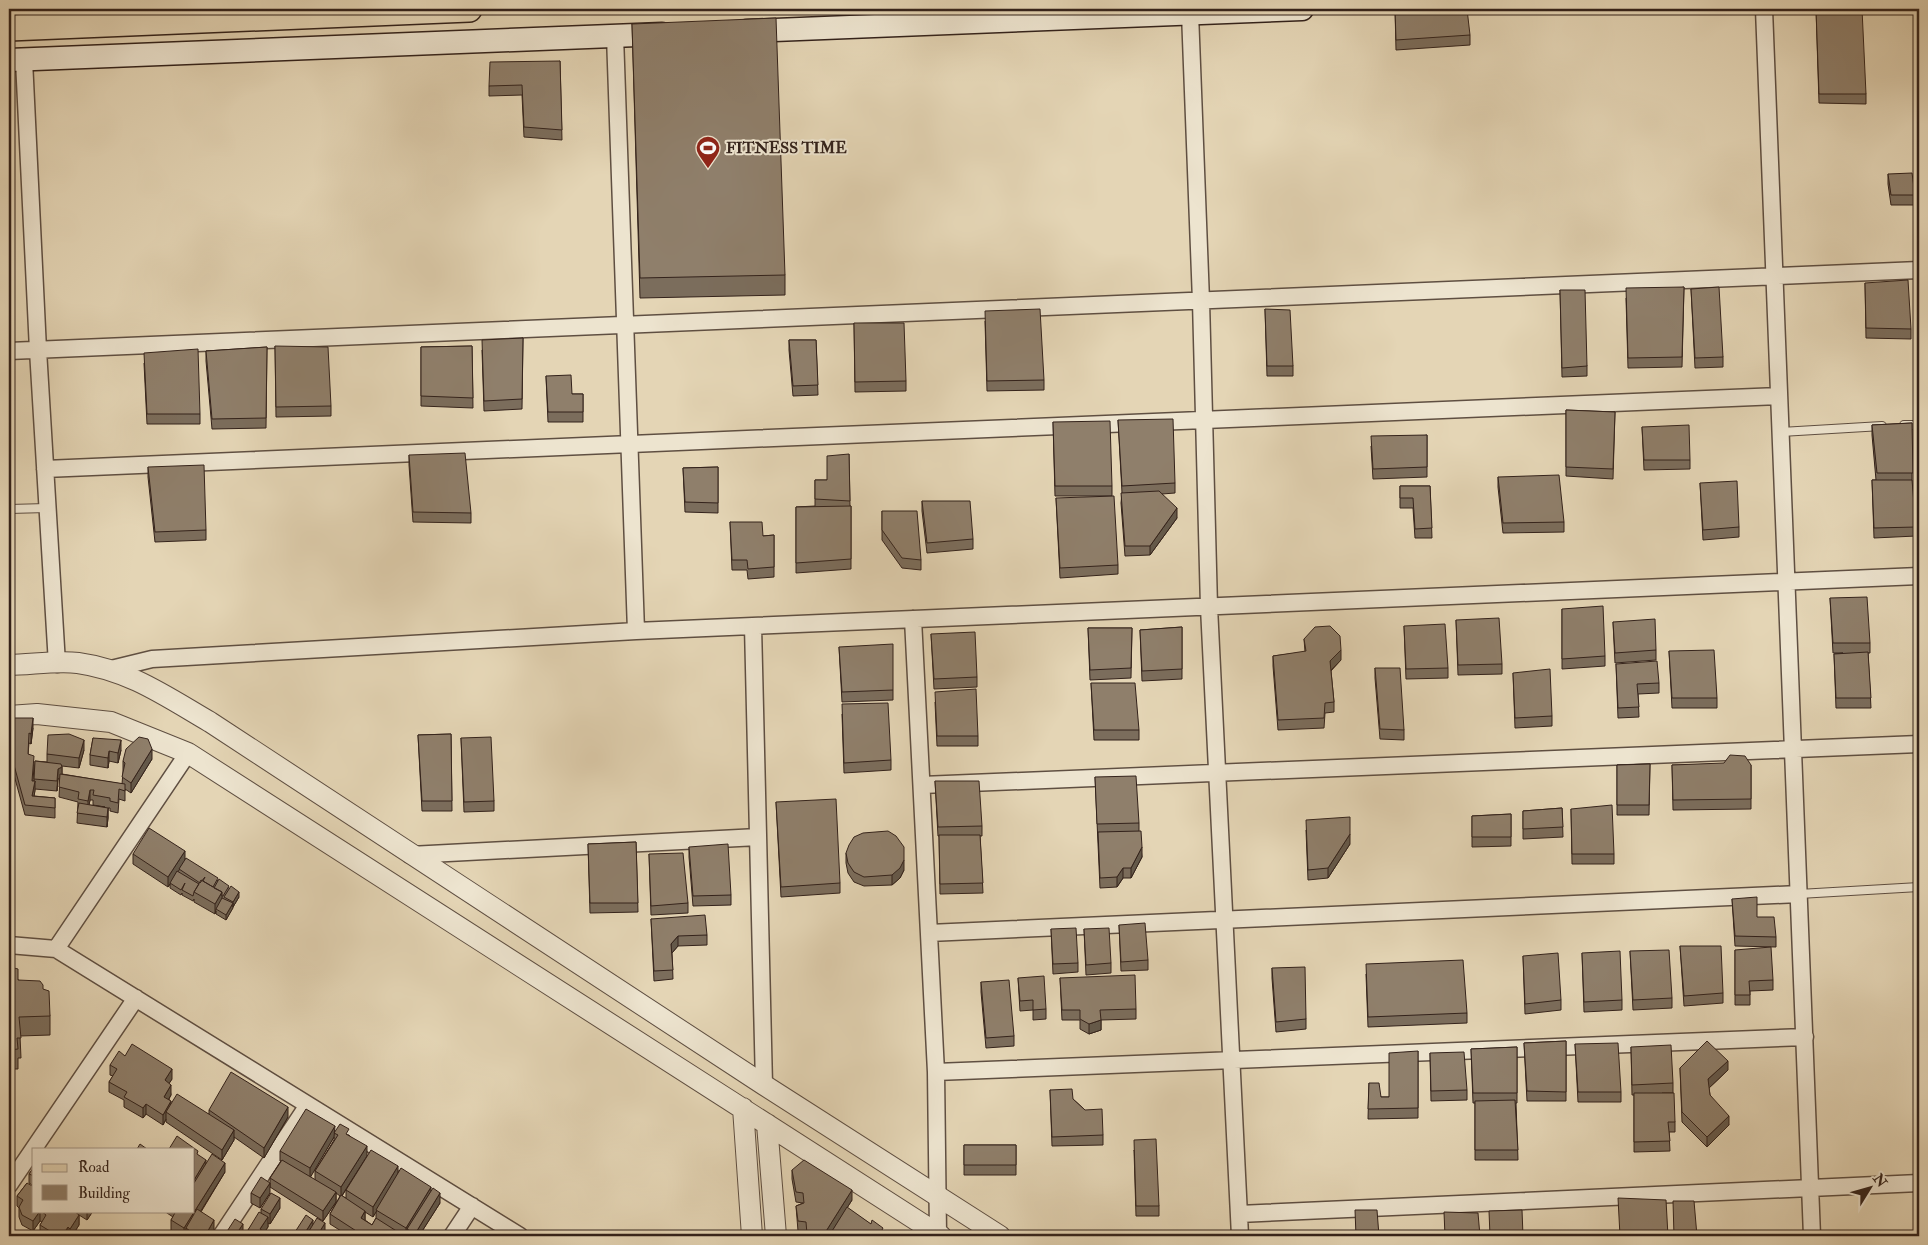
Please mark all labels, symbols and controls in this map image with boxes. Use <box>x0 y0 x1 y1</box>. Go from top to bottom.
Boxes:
sports icon: FITNESS TIME <box>695 135 721 169</box>
place label: FITNESS TIME <box>726 138 847 158</box>
legend <box>32 1148 195 1212</box>
text: Road <box>78 1158 110 1177</box>
north arrow <box>1846 1162 1896 1212</box>
text: N <box>1869 1170 1891 1191</box>
text: Building <box>78 1184 130 1203</box>

